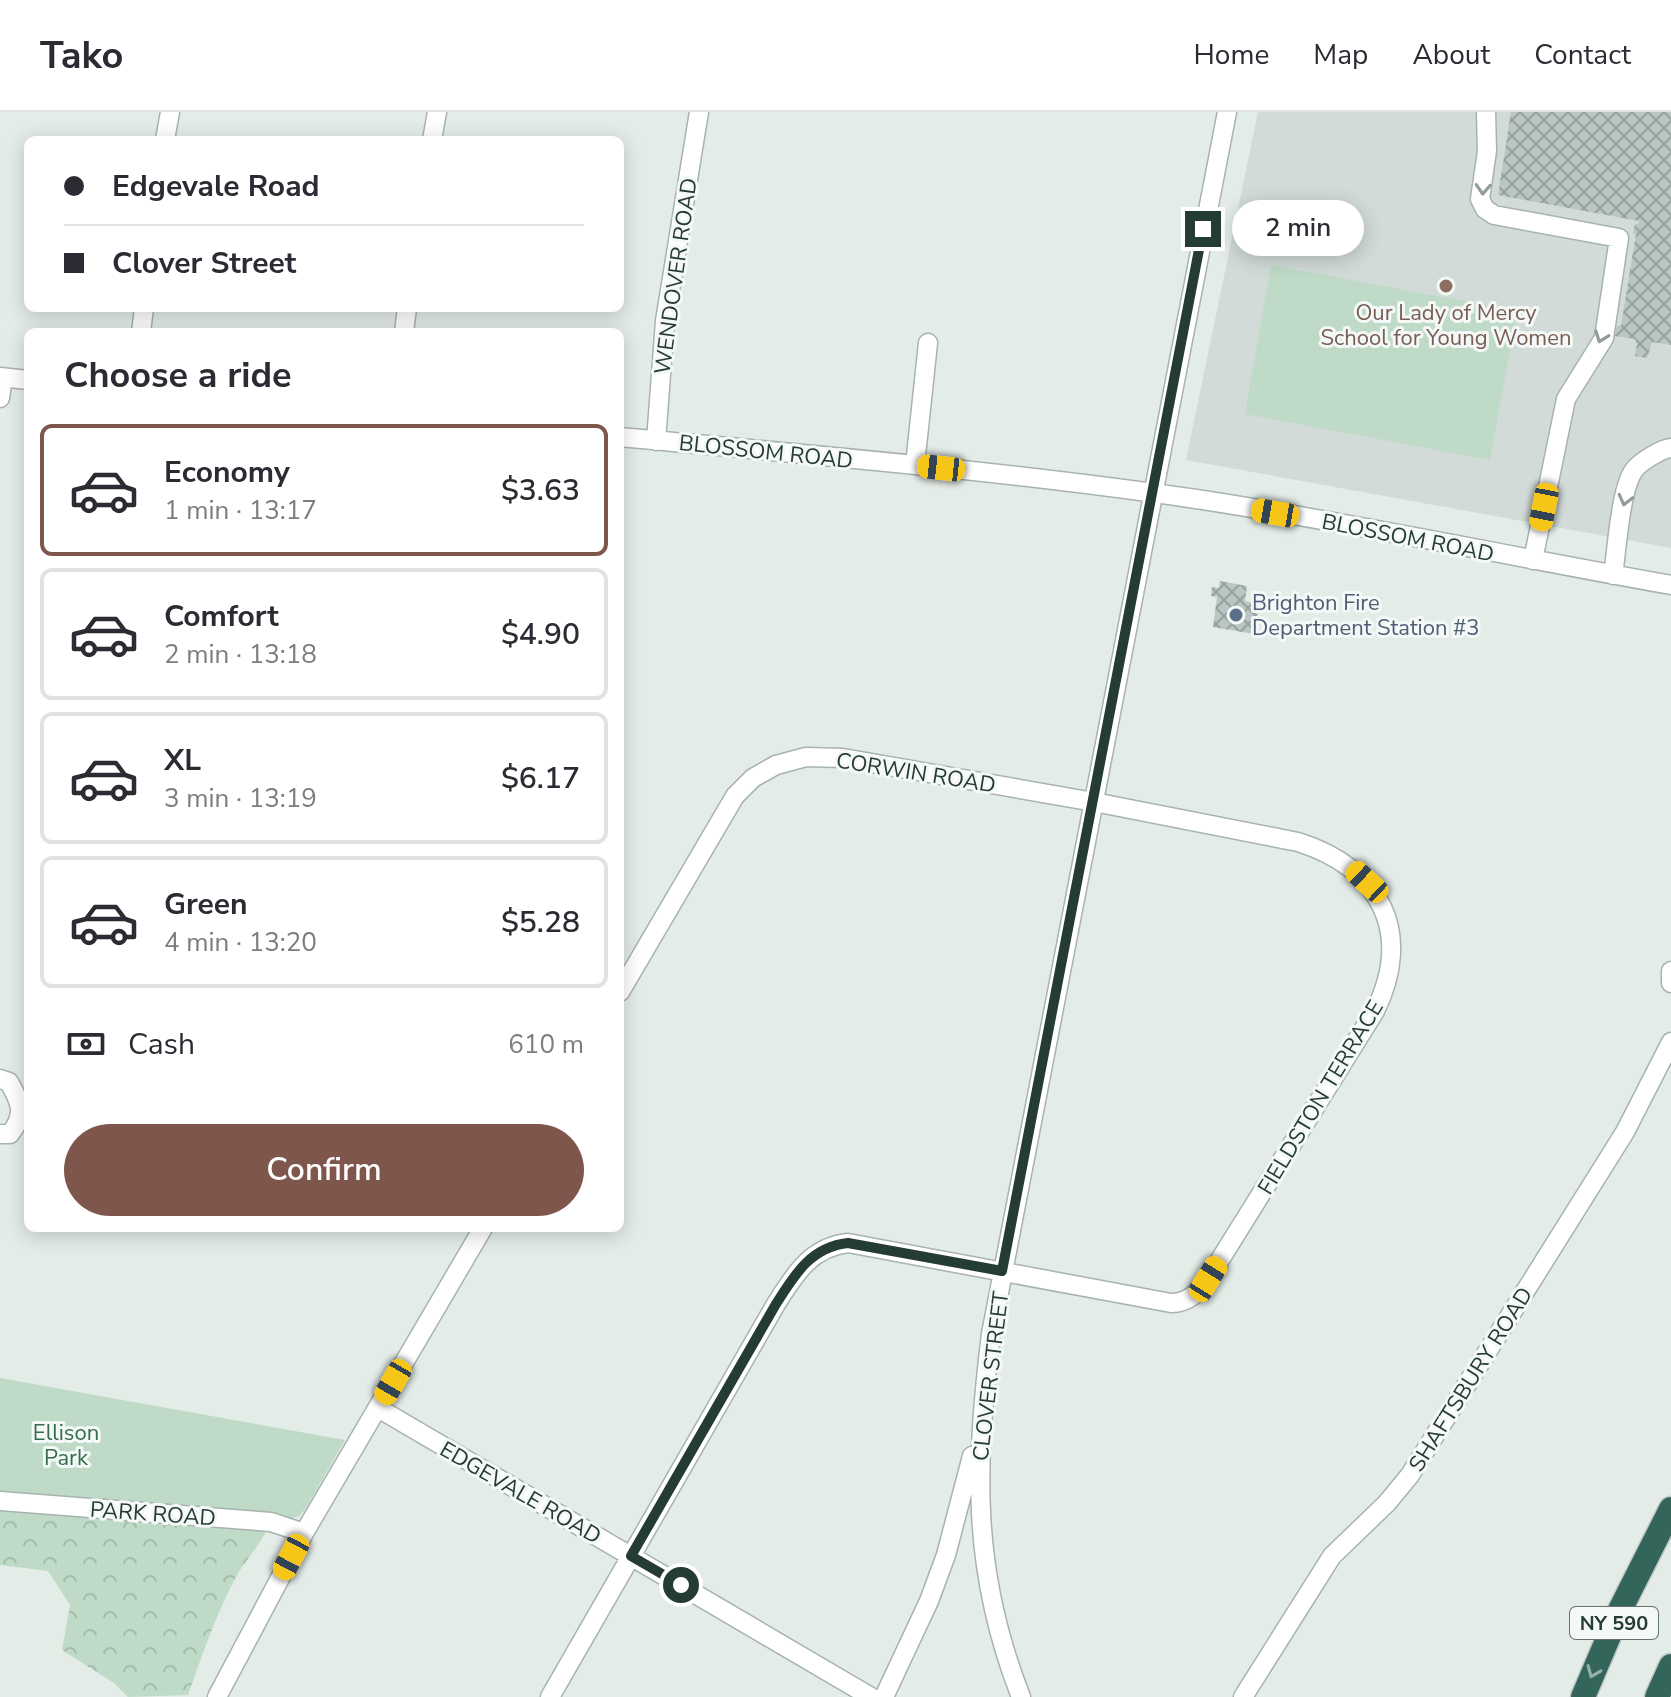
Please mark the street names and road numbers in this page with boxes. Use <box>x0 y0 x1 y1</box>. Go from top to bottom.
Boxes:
street label: WENDOVER ROAD <box>647 176 705 376</box>
street label: BLOSSOM ROAD <box>677 428 854 476</box>
street label: BLOSSOM ROAD <box>1319 507 1497 569</box>
street label: CORWIN ROAD <box>834 746 998 800</box>
street label: FIELDSTON TERRACE <box>1251 995 1391 1200</box>
street label: SHAFTSBURY ROAD <box>1402 1281 1540 1478</box>
street label: CLOVER STREET <box>966 1289 1016 1463</box>
street label: EDGEVALE ROAD <box>434 1434 607 1551</box>
street label: PARK ROAD <box>89 1495 217 1533</box>
road number: NY 590 <box>1570 1607 1658 1639</box>

